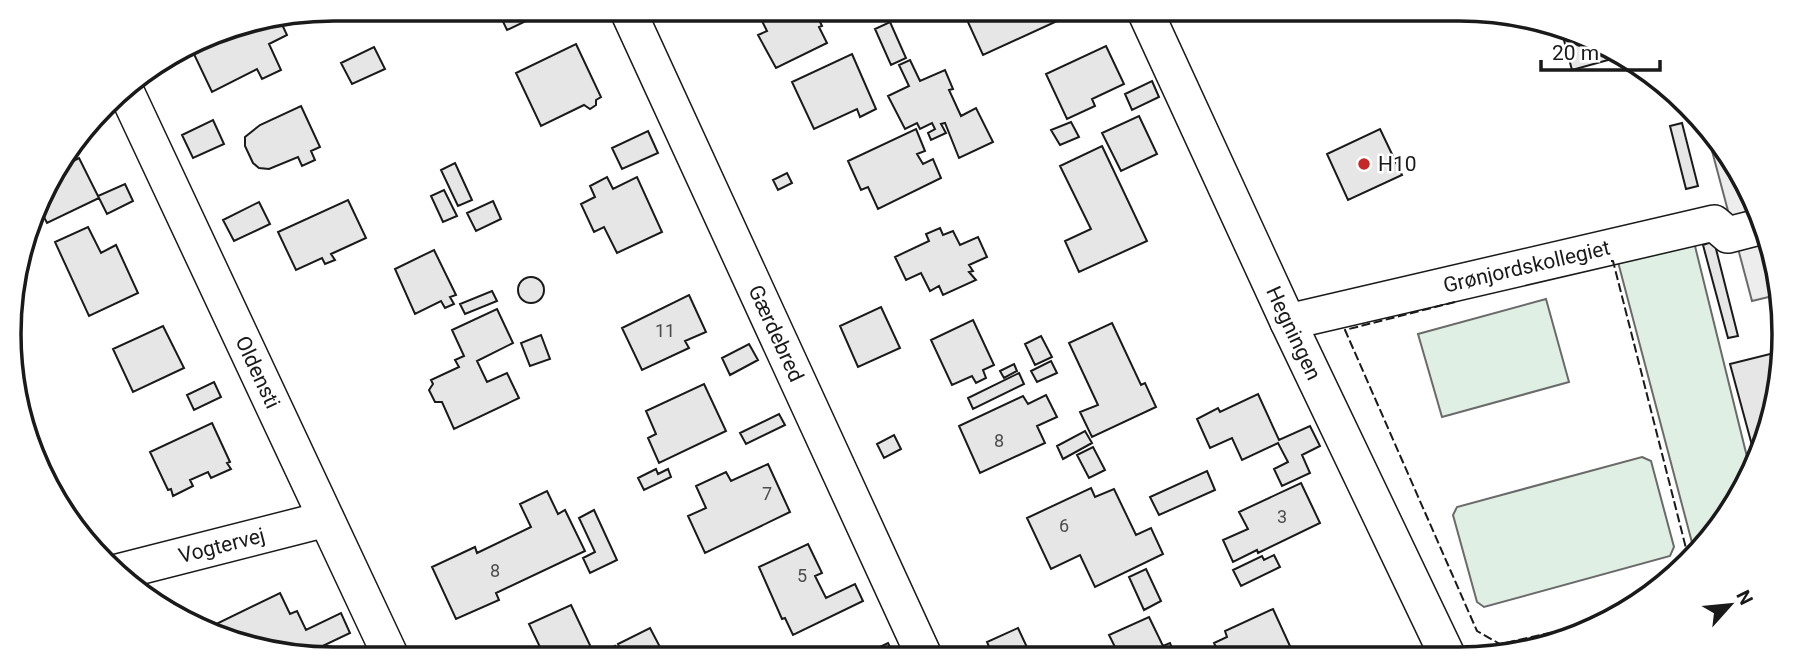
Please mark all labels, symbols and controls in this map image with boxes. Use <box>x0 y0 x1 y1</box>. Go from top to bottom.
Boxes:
scale bar <box>1541 28 1660 72</box>
text: 20 m <box>1552 41 1599 65</box>
place label: H10 <box>1378 152 1417 176</box>
marker: H10 <box>1356 156 1372 172</box>
street label: Grønjordskollegiet <box>1441 236 1613 298</box>
street label: Gærdebred <box>743 281 809 386</box>
street label: Hegningen <box>1261 283 1326 384</box>
house number: 11 <box>655 320 675 341</box>
street label: Oldensti <box>230 332 285 412</box>
house number: 8 <box>994 430 1004 451</box>
house number: 7 <box>762 483 772 504</box>
house number: 3 <box>1277 506 1287 527</box>
house number: 6 <box>1059 515 1069 536</box>
street label: Vogtervej <box>176 523 267 568</box>
house number: 8 <box>490 560 500 581</box>
house number: 5 <box>797 565 807 586</box>
north arrow <box>1695 570 1765 640</box>
text: N <box>1731 586 1758 609</box>

